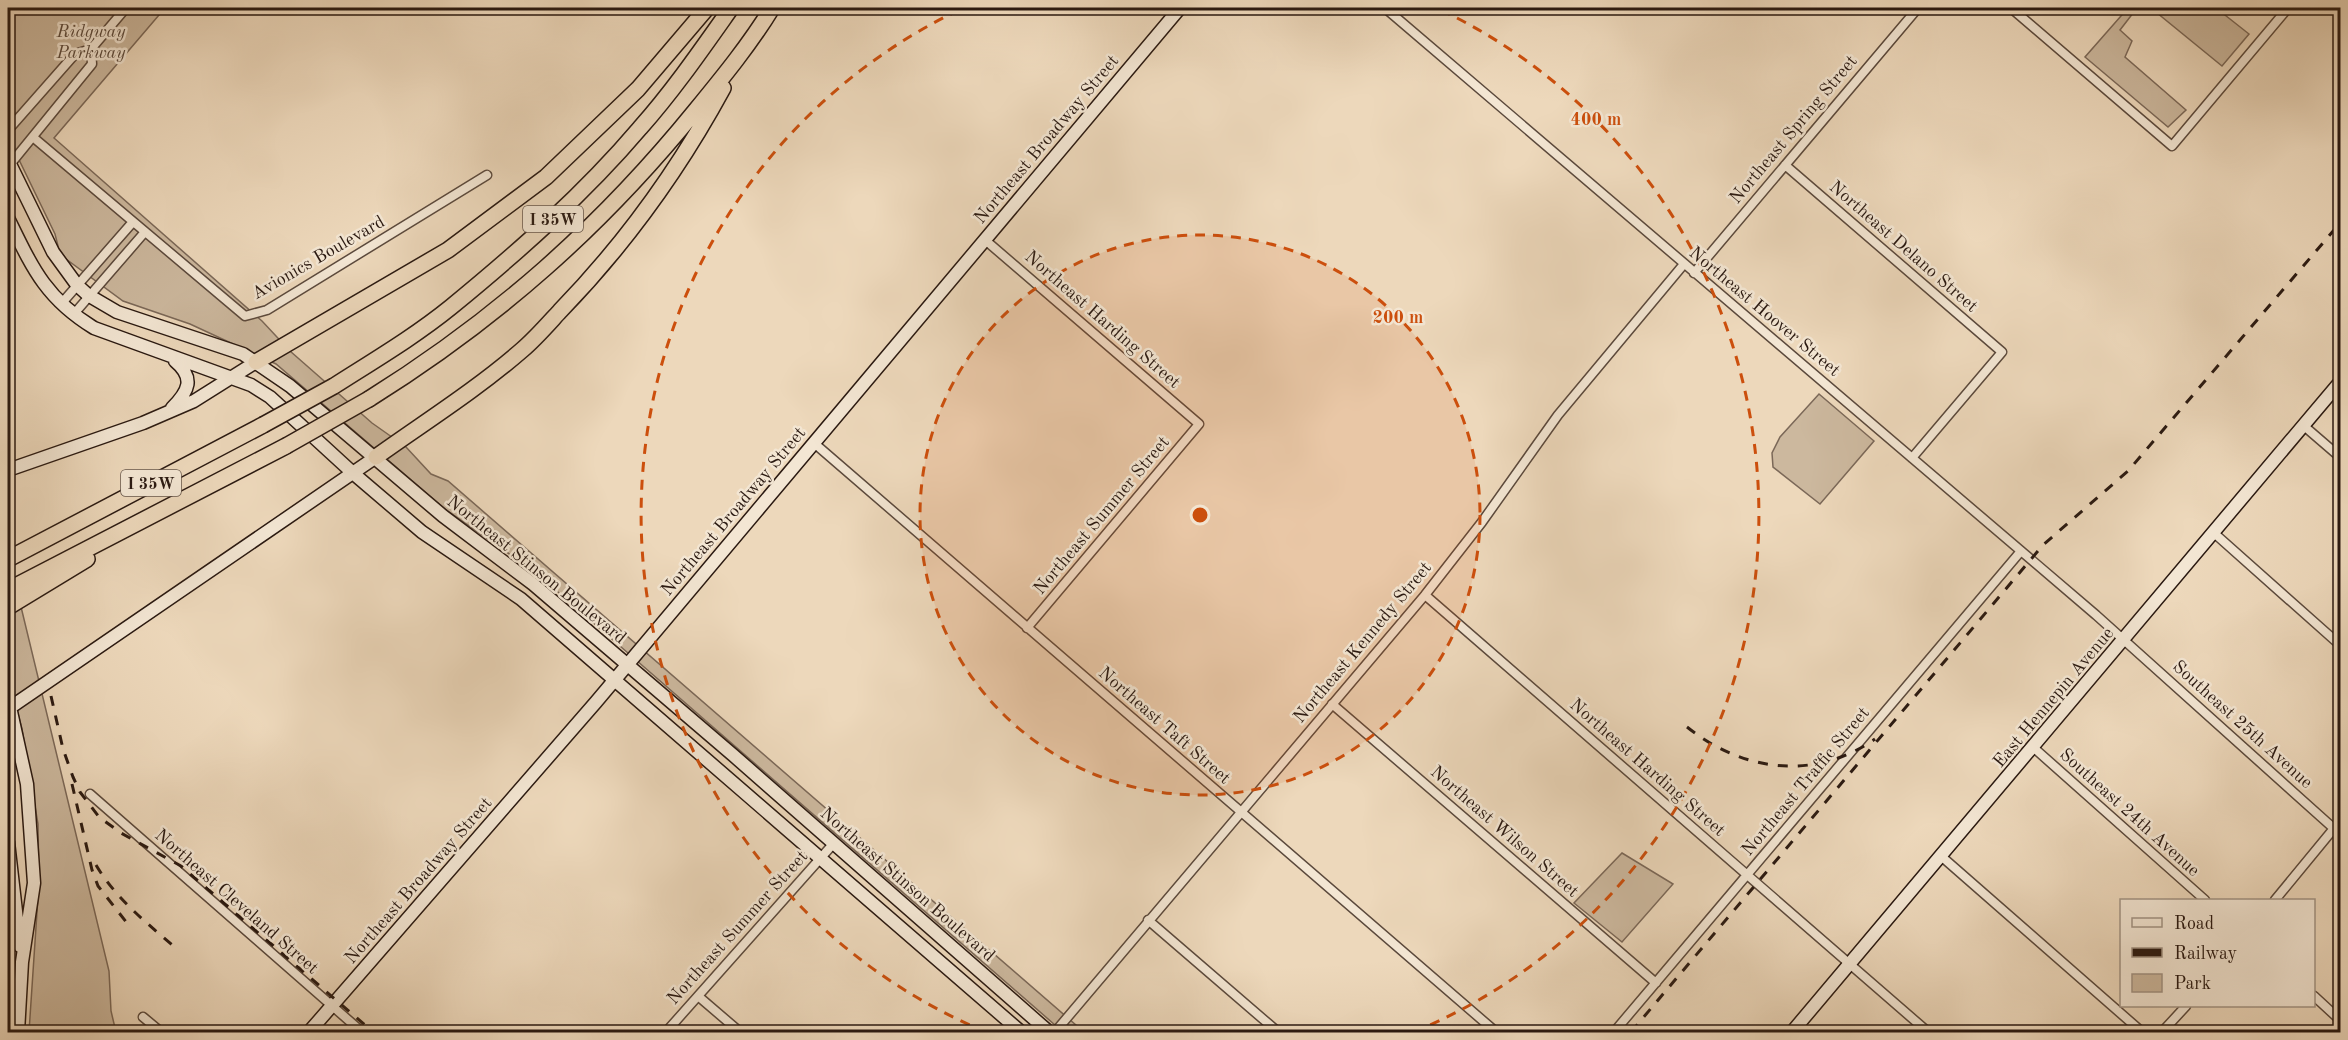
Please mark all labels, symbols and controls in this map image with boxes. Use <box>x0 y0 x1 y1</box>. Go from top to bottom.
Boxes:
park label: Ridgway Parkway <box>56 23 126 62</box>
street label: Northeast Broadway Street <box>971 52 1122 227</box>
street label: Northeast Spring Street <box>1727 52 1861 207</box>
text: 400 m <box>1571 111 1621 129</box>
street label: Northeast Delano Street <box>1826 178 1981 316</box>
road number: I 35W <box>523 206 583 232</box>
street label: Avionics Boulevard <box>249 213 388 303</box>
street label: Northeast Hoover Street <box>1685 244 1843 380</box>
street label: Northeast Harding Street <box>1021 248 1184 392</box>
text: 200 m <box>1373 309 1423 327</box>
street label: Northeast Broadway Street <box>658 424 809 599</box>
street label: Northeast Summer Street <box>1030 433 1173 598</box>
road number: I 35W <box>121 470 181 496</box>
street label: Northeast Stinson Boulevard <box>443 492 629 648</box>
centre of rings <box>1190 505 1210 525</box>
street label: Northeast Kennedy Street <box>1290 559 1435 727</box>
street label: East Hennepin Avenue <box>1990 624 2117 771</box>
street label: Southeast 25th Avenue <box>2169 657 2316 792</box>
street label: Northeast Taft Street <box>1095 664 1234 788</box>
street label: Northeast Harding Street <box>1566 696 1729 840</box>
street label: Northeast Traffic Street <box>1739 704 1873 859</box>
street label: Southeast 24th Avenue <box>2056 745 2203 880</box>
street label: Northeast Wilson Street <box>1427 763 1582 901</box>
street label: Northeast Broadway Street <box>342 794 496 967</box>
street label: Northeast Stinson Boulevard <box>817 804 998 965</box>
street label: Northeast Cleveland Street <box>151 826 322 978</box>
street label: Northeast Summer Street <box>664 847 811 1008</box>
legend <box>2120 899 2315 1007</box>
text: Road <box>2174 915 2214 933</box>
text: Railway <box>2174 945 2237 963</box>
text: Park <box>2174 975 2211 993</box>

